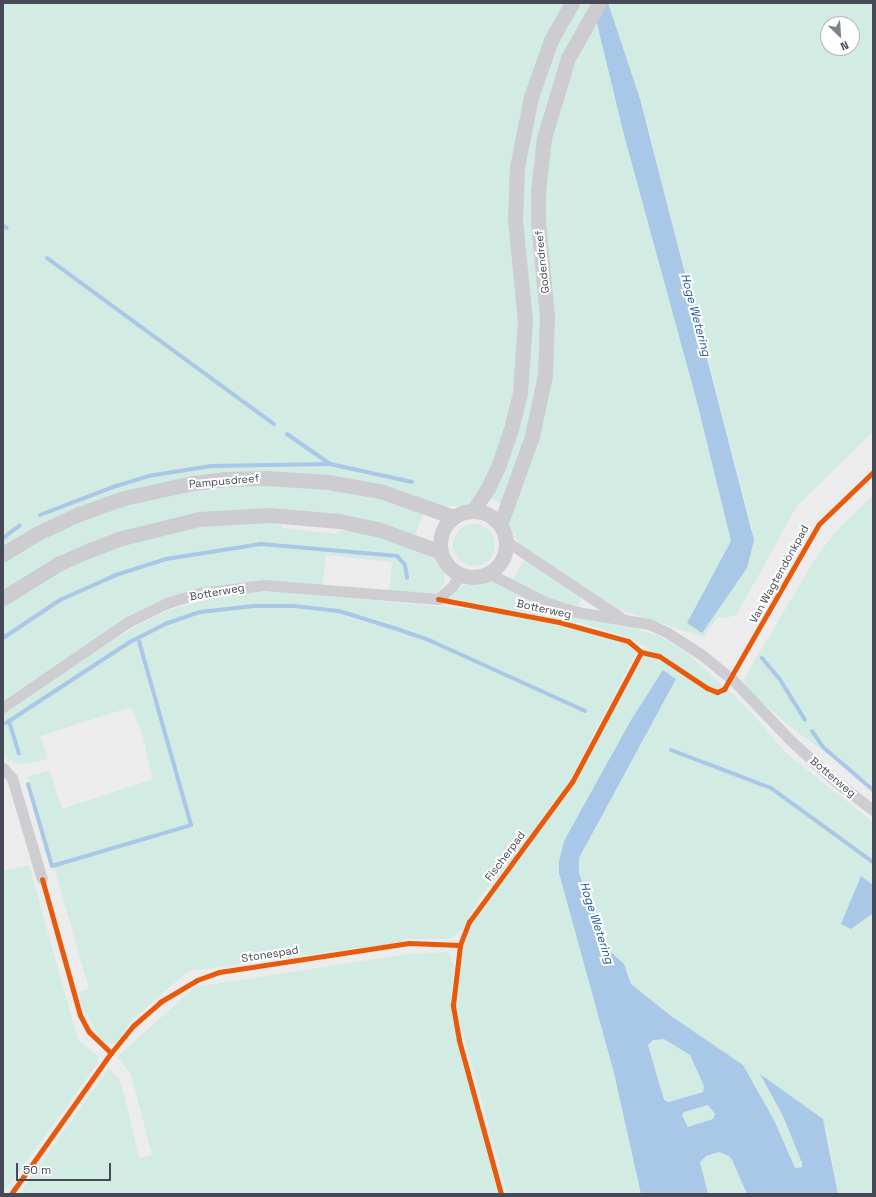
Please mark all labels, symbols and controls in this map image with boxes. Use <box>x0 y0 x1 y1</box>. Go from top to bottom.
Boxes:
north arrow <box>820 16 860 56</box>
text: N <box>838 38 851 54</box>
street label: Godendreef <box>532 230 552 294</box>
water label: Hoge Wetering <box>677 272 713 358</box>
street label: Pampusdreef <box>188 471 260 491</box>
street label: Van Wagtendonkpad <box>747 523 811 625</box>
street label: Botterweg <box>188 581 246 603</box>
street label: Botterweg <box>515 597 573 621</box>
street label: Botterweg <box>807 754 859 800</box>
street label: Fischerpad <box>482 829 528 883</box>
water label: Hoge Wetering <box>576 880 616 966</box>
street label: Stonespad <box>240 943 300 965</box>
scale bar <box>18 1155 113 1181</box>
text: 50 m <box>23 1162 51 1178</box>

